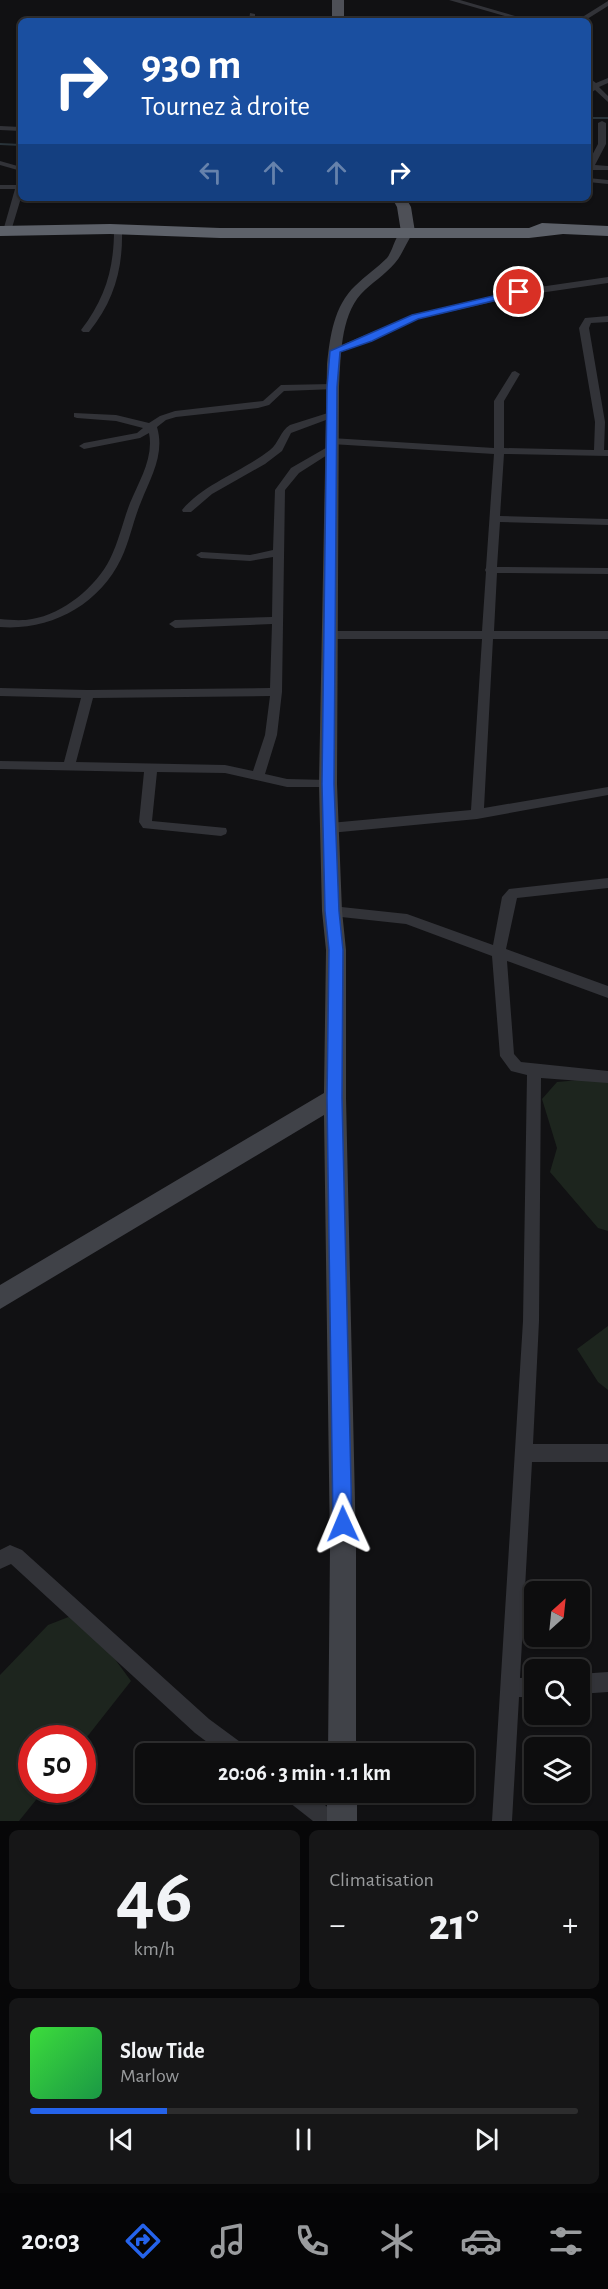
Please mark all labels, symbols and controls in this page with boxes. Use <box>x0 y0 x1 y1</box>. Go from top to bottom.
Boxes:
icon: right <box>42 42 120 120</box>
text: 930 m <box>141 44 242 86</box>
text: Tournez à droite <box>141 93 310 120</box>
icon: left <box>194 156 227 189</box>
icon: ahead <box>257 156 290 189</box>
icon: ahead <box>320 156 353 189</box>
icon: right <box>383 156 416 189</box>
pin <box>493 266 544 317</box>
icon: arrive <box>502 275 535 308</box>
position arrow <box>311 1492 375 1556</box>
north arrow <box>524 1581 590 1647</box>
map controls <box>524 1581 590 1803</box>
button: search <box>524 1659 590 1725</box>
speed limit sign: 50 <box>18 1725 96 1803</box>
button: layers <box>524 1737 590 1803</box>
text: 20:06 · 3 min · 1.1 km <box>218 1762 391 1784</box>
text: 46 <box>116 1859 193 1937</box>
text: Climatisation <box>330 1870 434 1890</box>
text: 21° <box>428 1903 479 1948</box>
text: − <box>330 1909 345 1942</box>
text: + <box>562 1909 578 1942</box>
text: km/h <box>134 1939 175 1959</box>
text: Slow Tide <box>120 2040 205 2062</box>
text: Marlow <box>120 2066 179 2086</box>
icon: previous <box>105 2123 138 2156</box>
icon: pause <box>287 2123 320 2156</box>
icon: next <box>470 2123 503 2156</box>
icon: directions <box>122 2220 164 2262</box>
icon: music <box>207 2220 249 2262</box>
icon: phone <box>291 2220 333 2262</box>
icon: climate <box>376 2220 418 2262</box>
icon: car <box>460 2220 502 2262</box>
icon: filters <box>545 2220 587 2262</box>
text: 20:03 <box>21 2227 80 2254</box>

